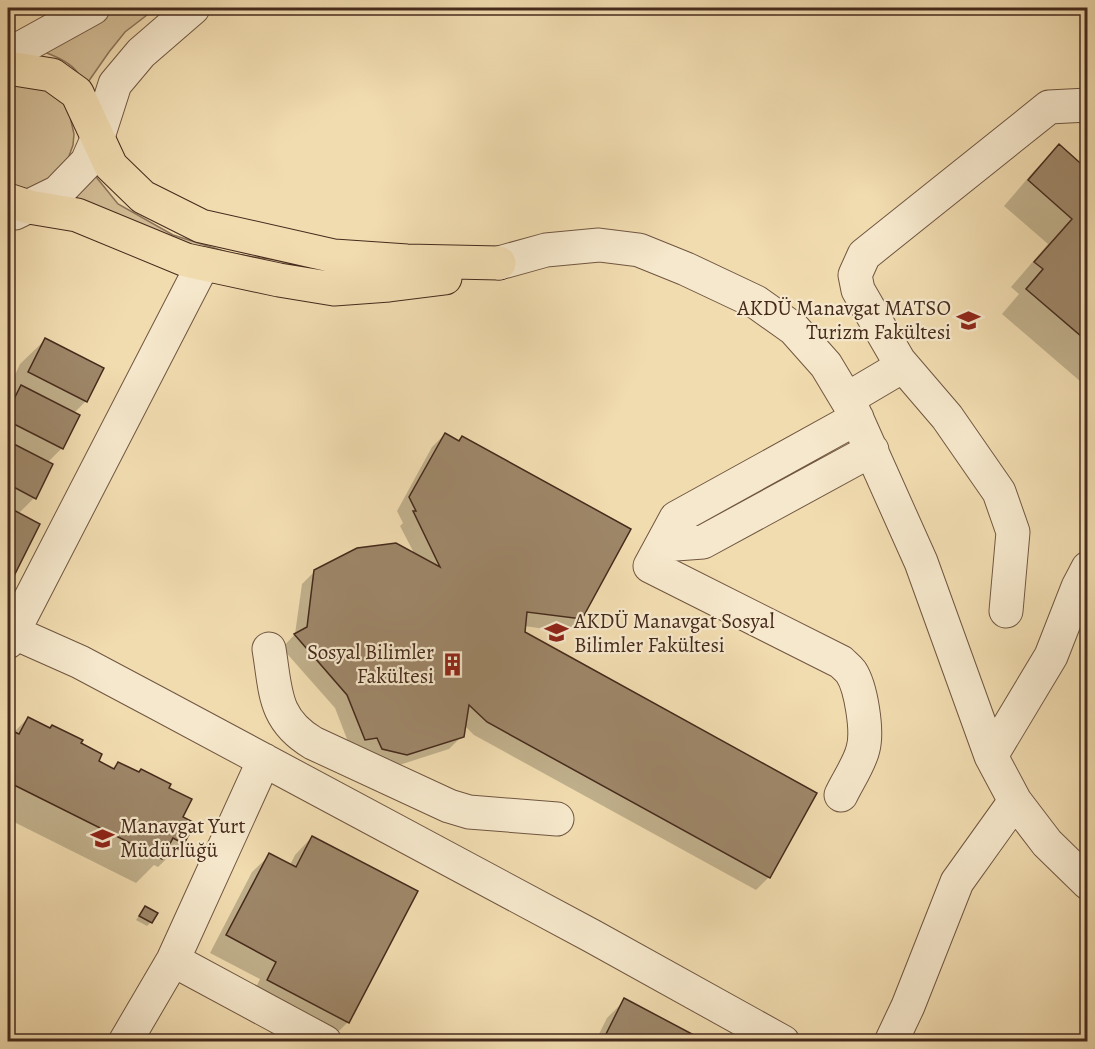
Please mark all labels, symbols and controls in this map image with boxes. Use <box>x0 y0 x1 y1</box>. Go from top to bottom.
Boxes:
place label: AKDÜ Manavgat MATSO Turizm Fakültesi <box>736 294 951 346</box>
school or university icon: AKDÜ Manavgat MATSO Turizm Fakültesi <box>956 307 982 333</box>
place label: AKDÜ Manavgat Sosyal Bilimler Fakültesi <box>573 607 775 659</box>
school or university icon: AKDÜ Manavgat Sosyal Bilimler Fakültesi <box>543 620 569 646</box>
place label: Sosyal Bilimler Fakültesi <box>307 638 434 690</box>
building icon: Sosyal Bilimler Fakültesi <box>439 651 465 677</box>
place label: Manavgat Yurt Müdürlüğü <box>120 812 245 864</box>
school or university icon: Manavgat Yurt Müdürlüğü <box>89 825 115 851</box>

